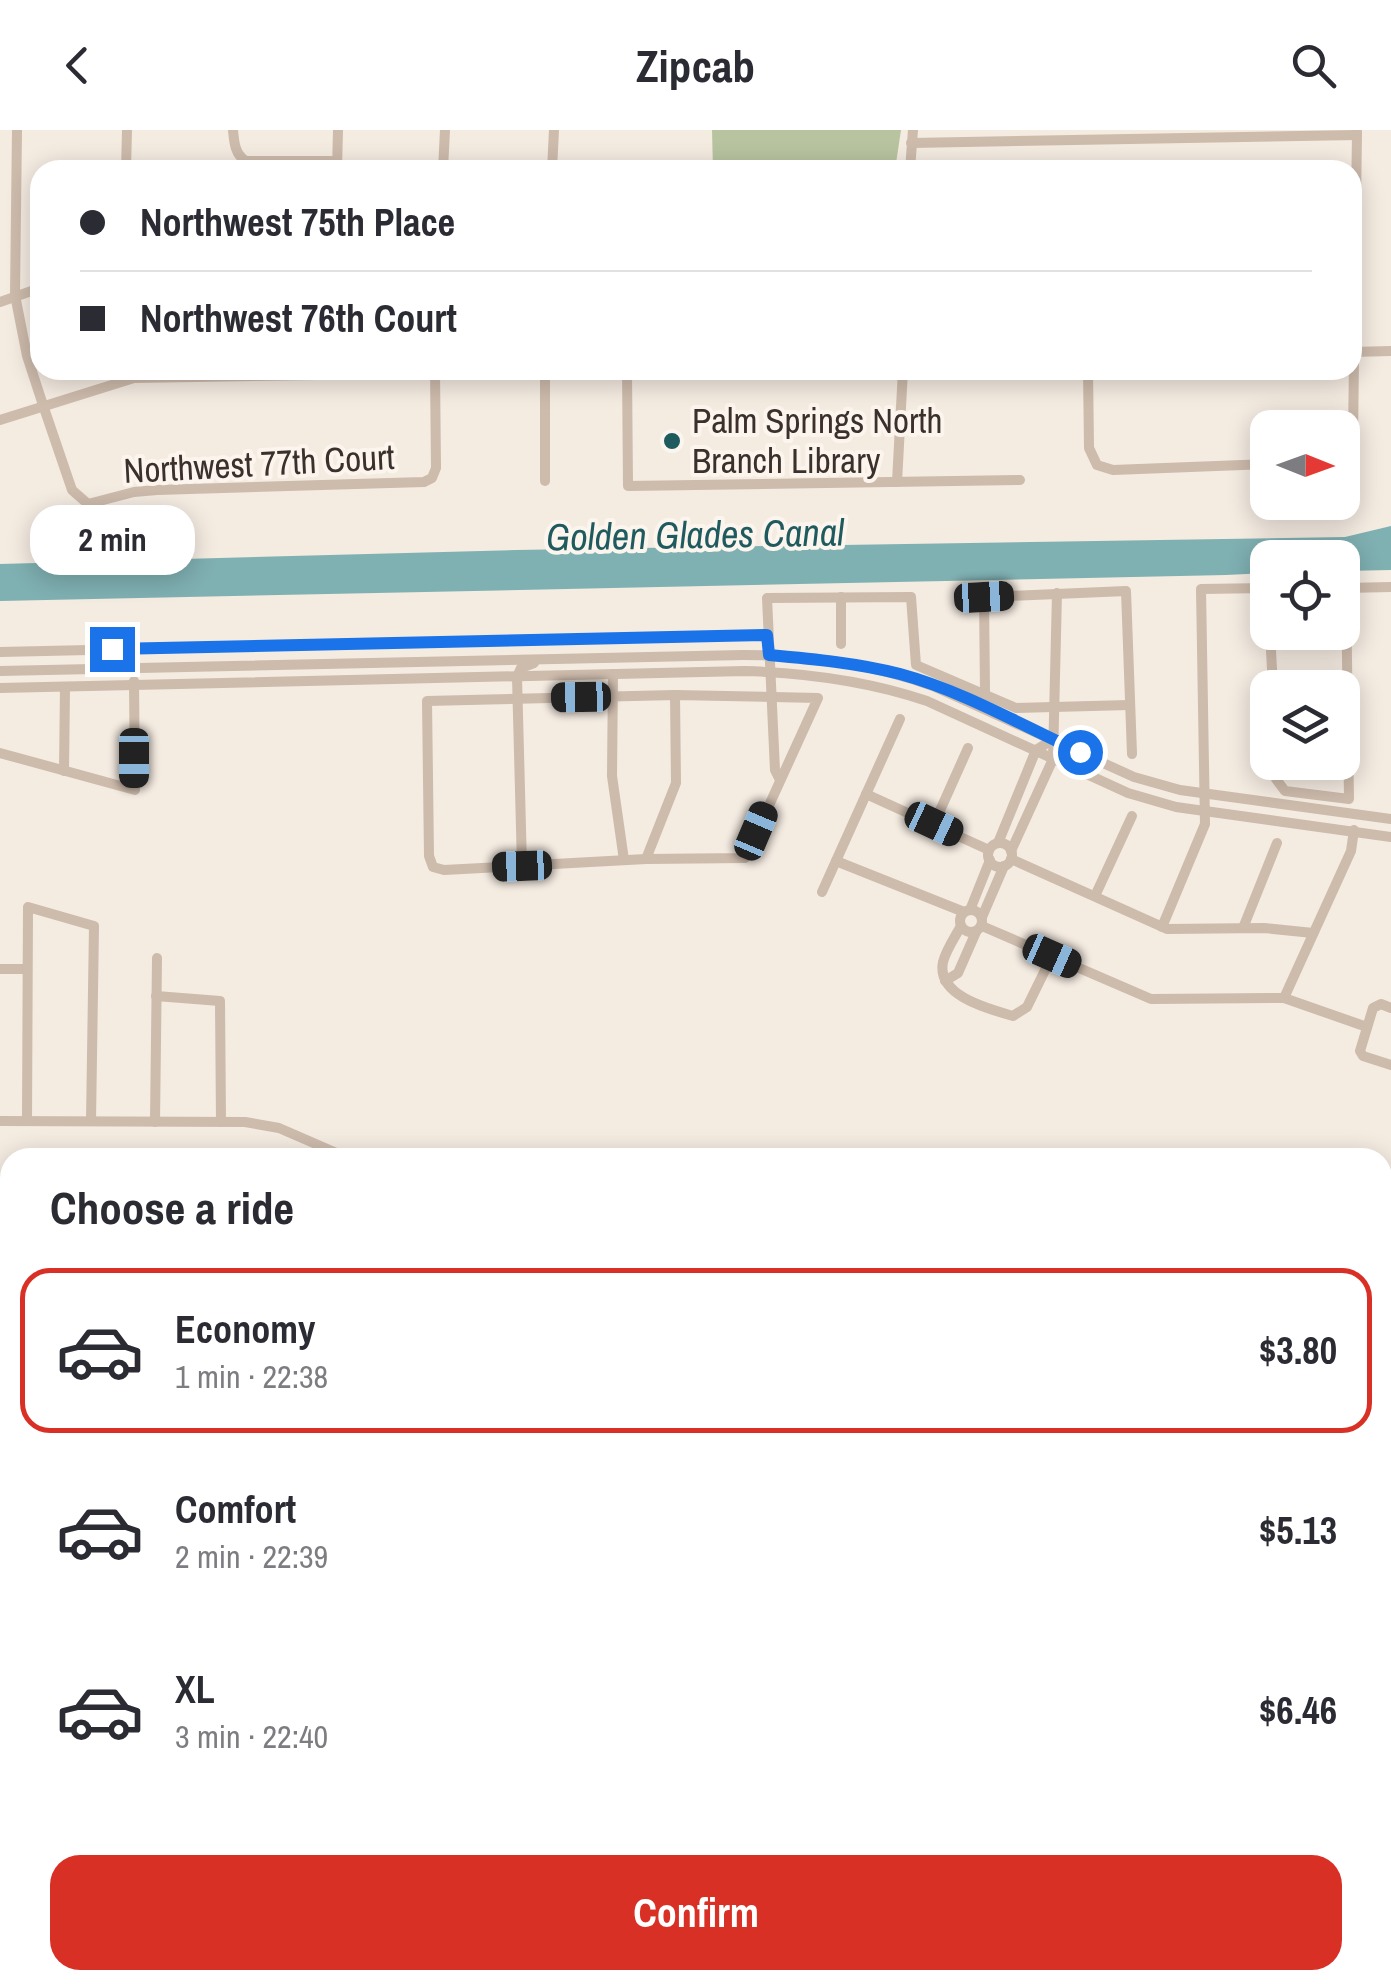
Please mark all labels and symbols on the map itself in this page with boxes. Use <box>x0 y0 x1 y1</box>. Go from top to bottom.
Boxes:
place label: Palm Springs North Branch Library <box>692 397 942 484</box>
north arrow <box>1250 410 1360 520</box>
marker: Palm Springs North Branch Library <box>661 430 683 452</box>
street label: Northwest 77th Court <box>122 433 396 494</box>
callout: 2 min <box>29 504 194 574</box>
water label: Golden Glades Canal <box>546 506 845 563</box>
car <box>953 580 1015 614</box>
route end <box>90 627 135 672</box>
car <box>551 681 611 713</box>
car <box>119 728 149 788</box>
route start <box>1058 730 1103 775</box>
car <box>730 798 782 864</box>
car <box>900 798 968 850</box>
car <box>491 850 553 882</box>
car <box>1018 930 1086 982</box>

